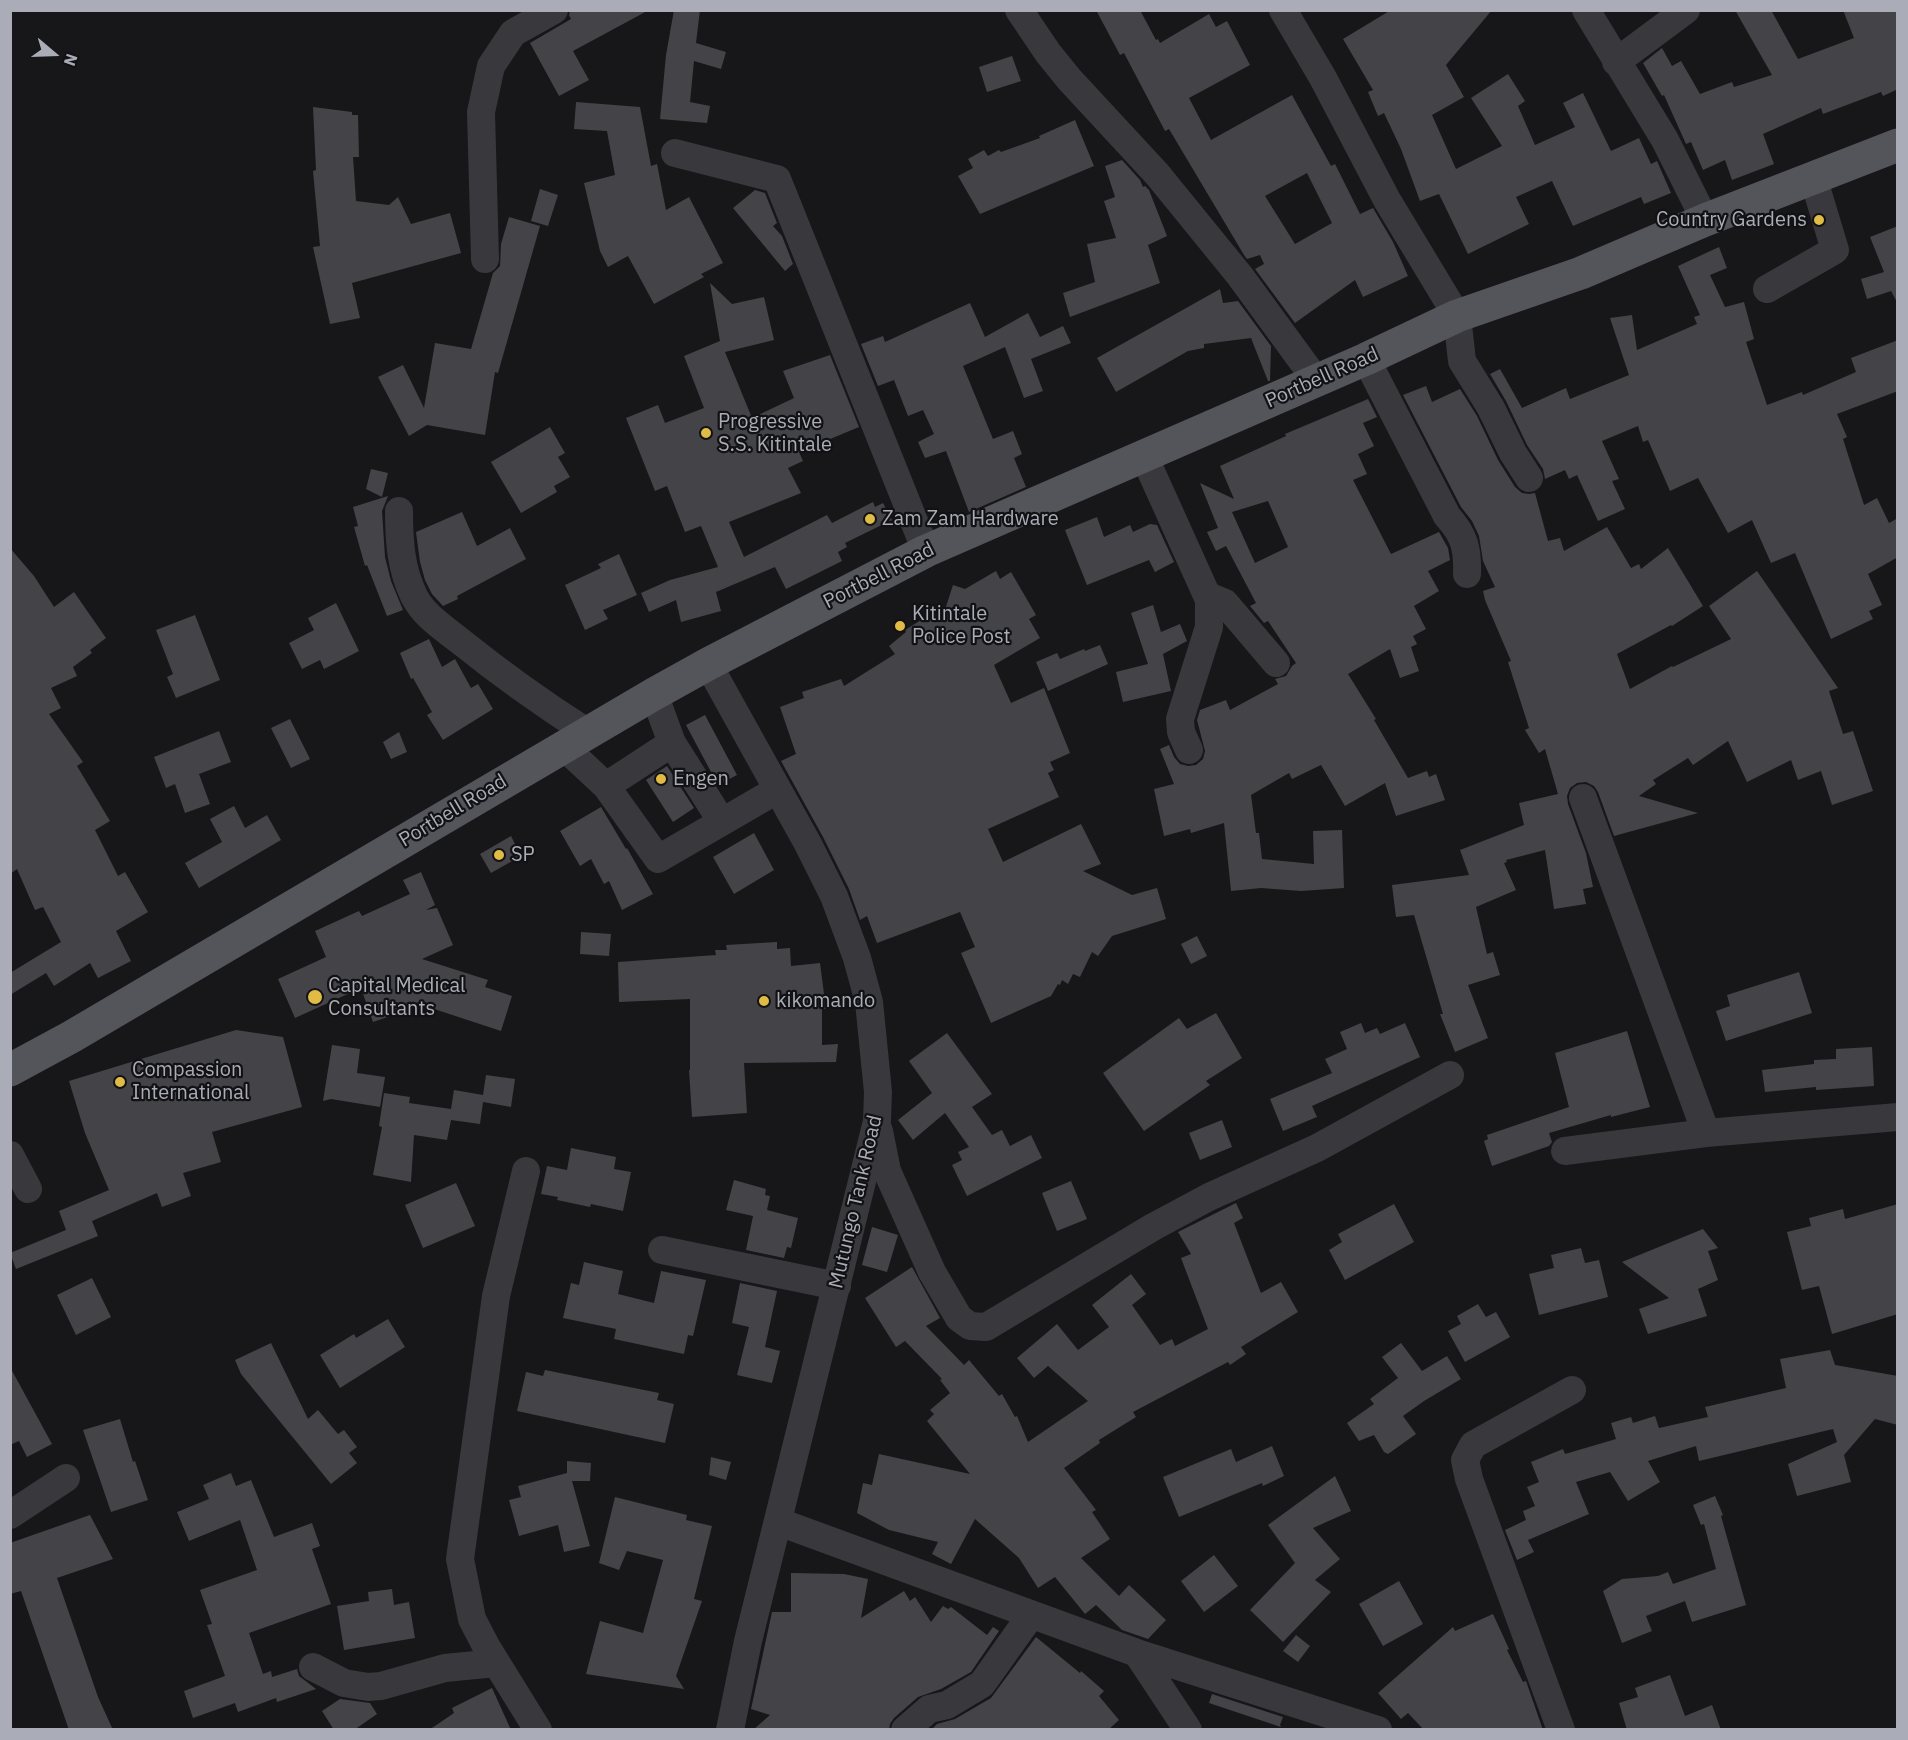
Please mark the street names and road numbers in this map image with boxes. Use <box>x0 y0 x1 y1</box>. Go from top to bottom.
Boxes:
street label: Portbell Road <box>1262 342 1382 414</box>
street label: Portbell Road <box>819 538 939 614</box>
street label: Portbell Road <box>395 769 511 853</box>
street label: Mutungo Tank Road <box>824 1113 888 1291</box>

